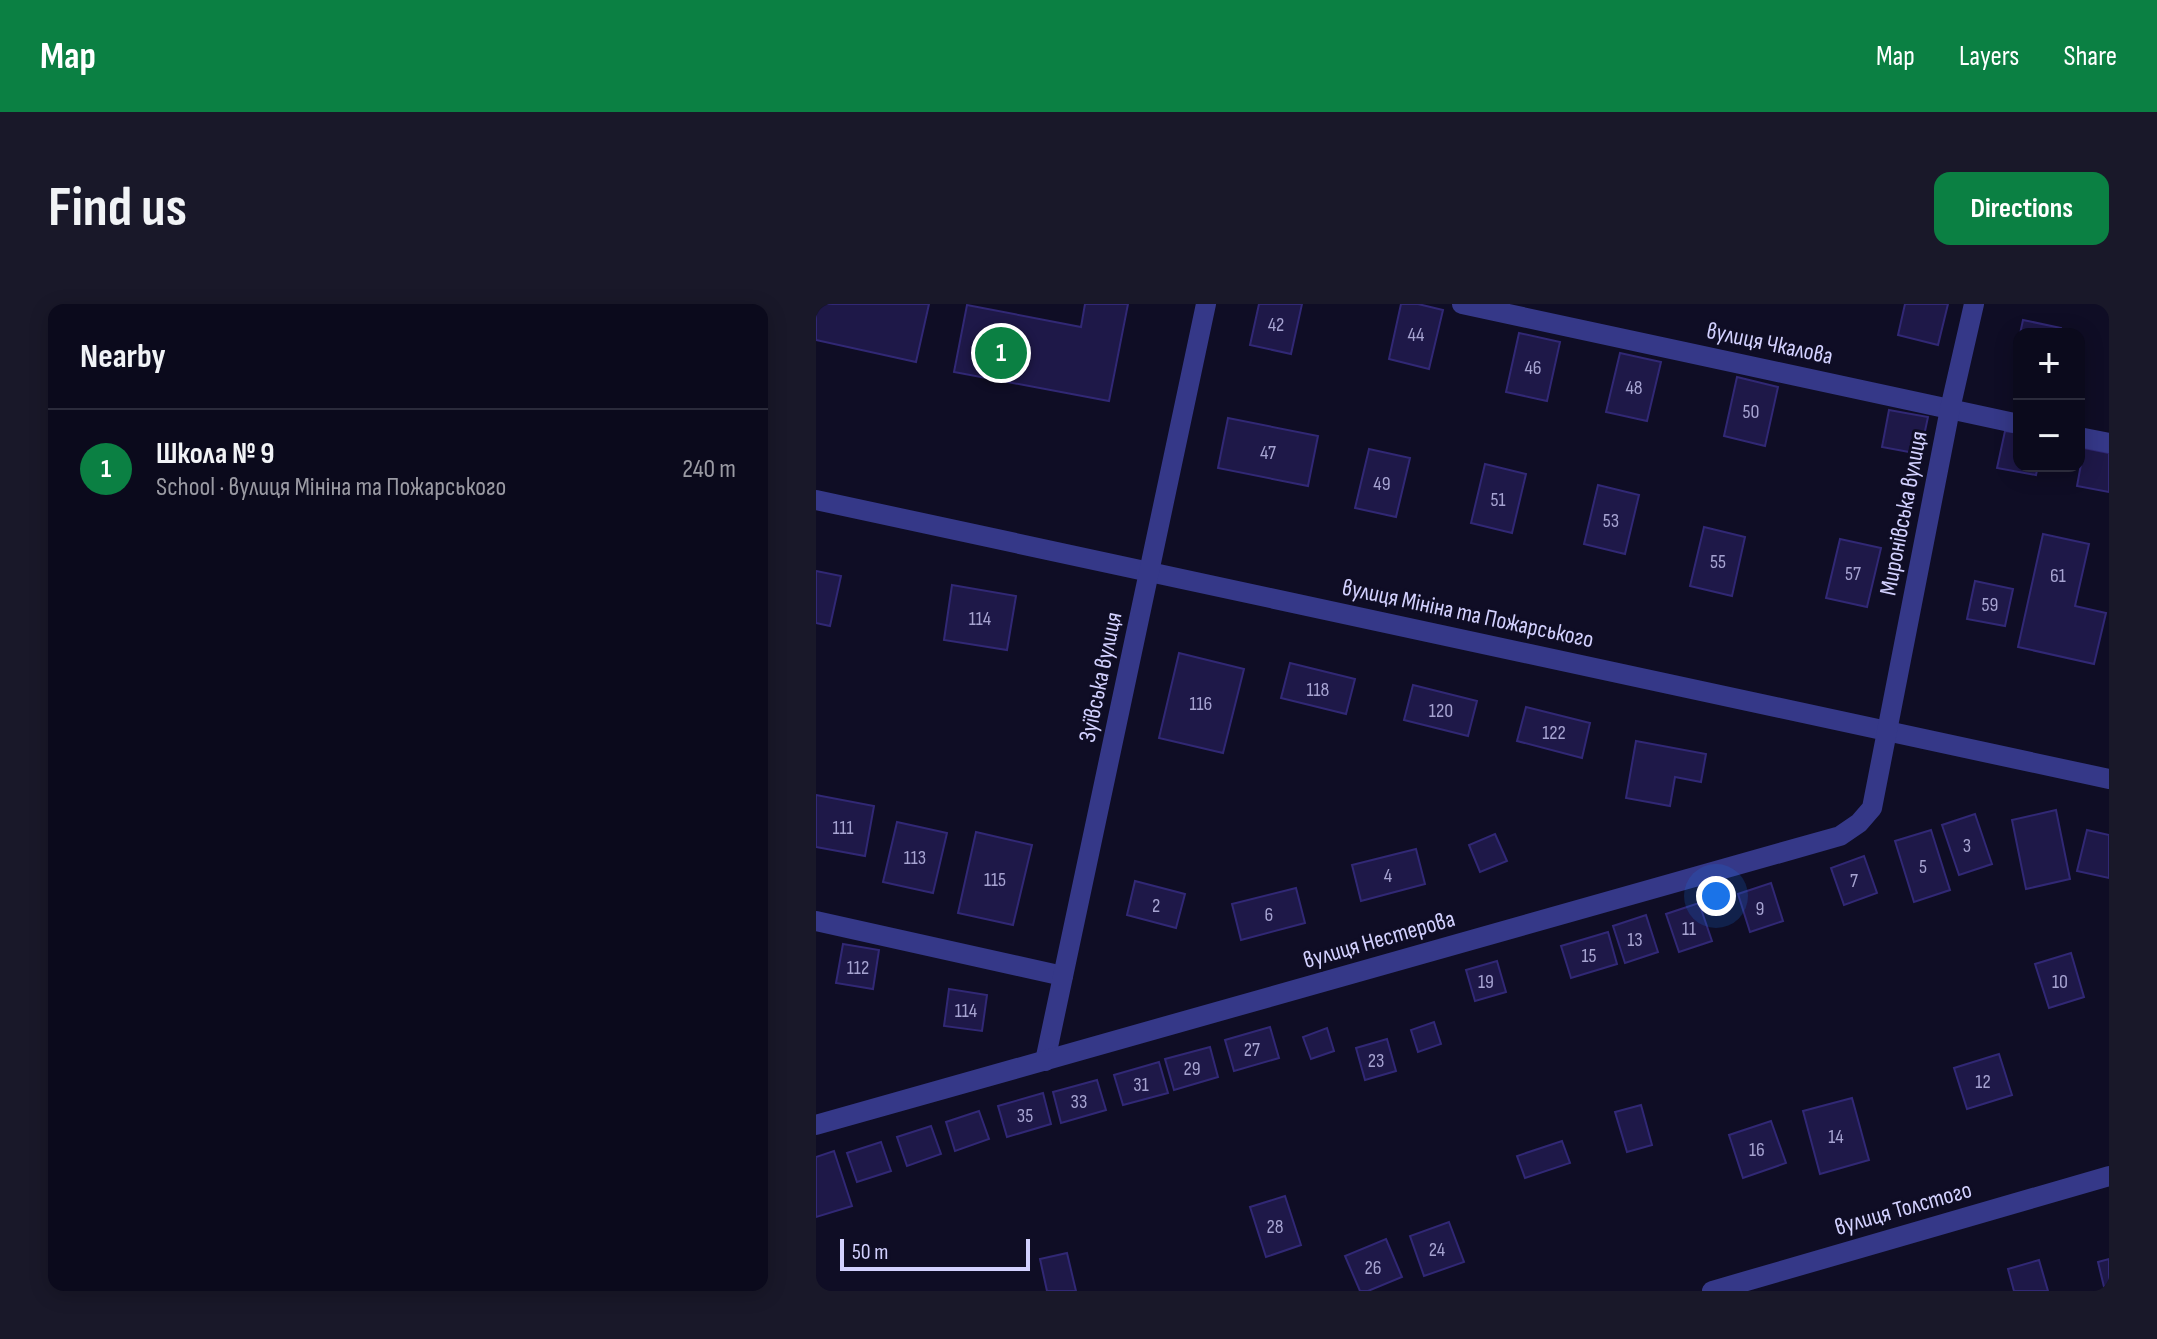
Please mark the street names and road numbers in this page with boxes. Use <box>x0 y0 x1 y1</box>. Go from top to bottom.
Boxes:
street label: вулиця Чкалова <box>1704 316 1836 371</box>
street label: Миронівська вулиця <box>1873 428 1934 598</box>
street label: вулиця Мініна та Пожарського <box>1339 573 1596 654</box>
street label: Зуївська вулиця <box>1073 609 1128 745</box>
street label: вулиця Нестерова <box>1300 904 1458 975</box>
street label: вулиця Толстого <box>1831 1175 1975 1242</box>

